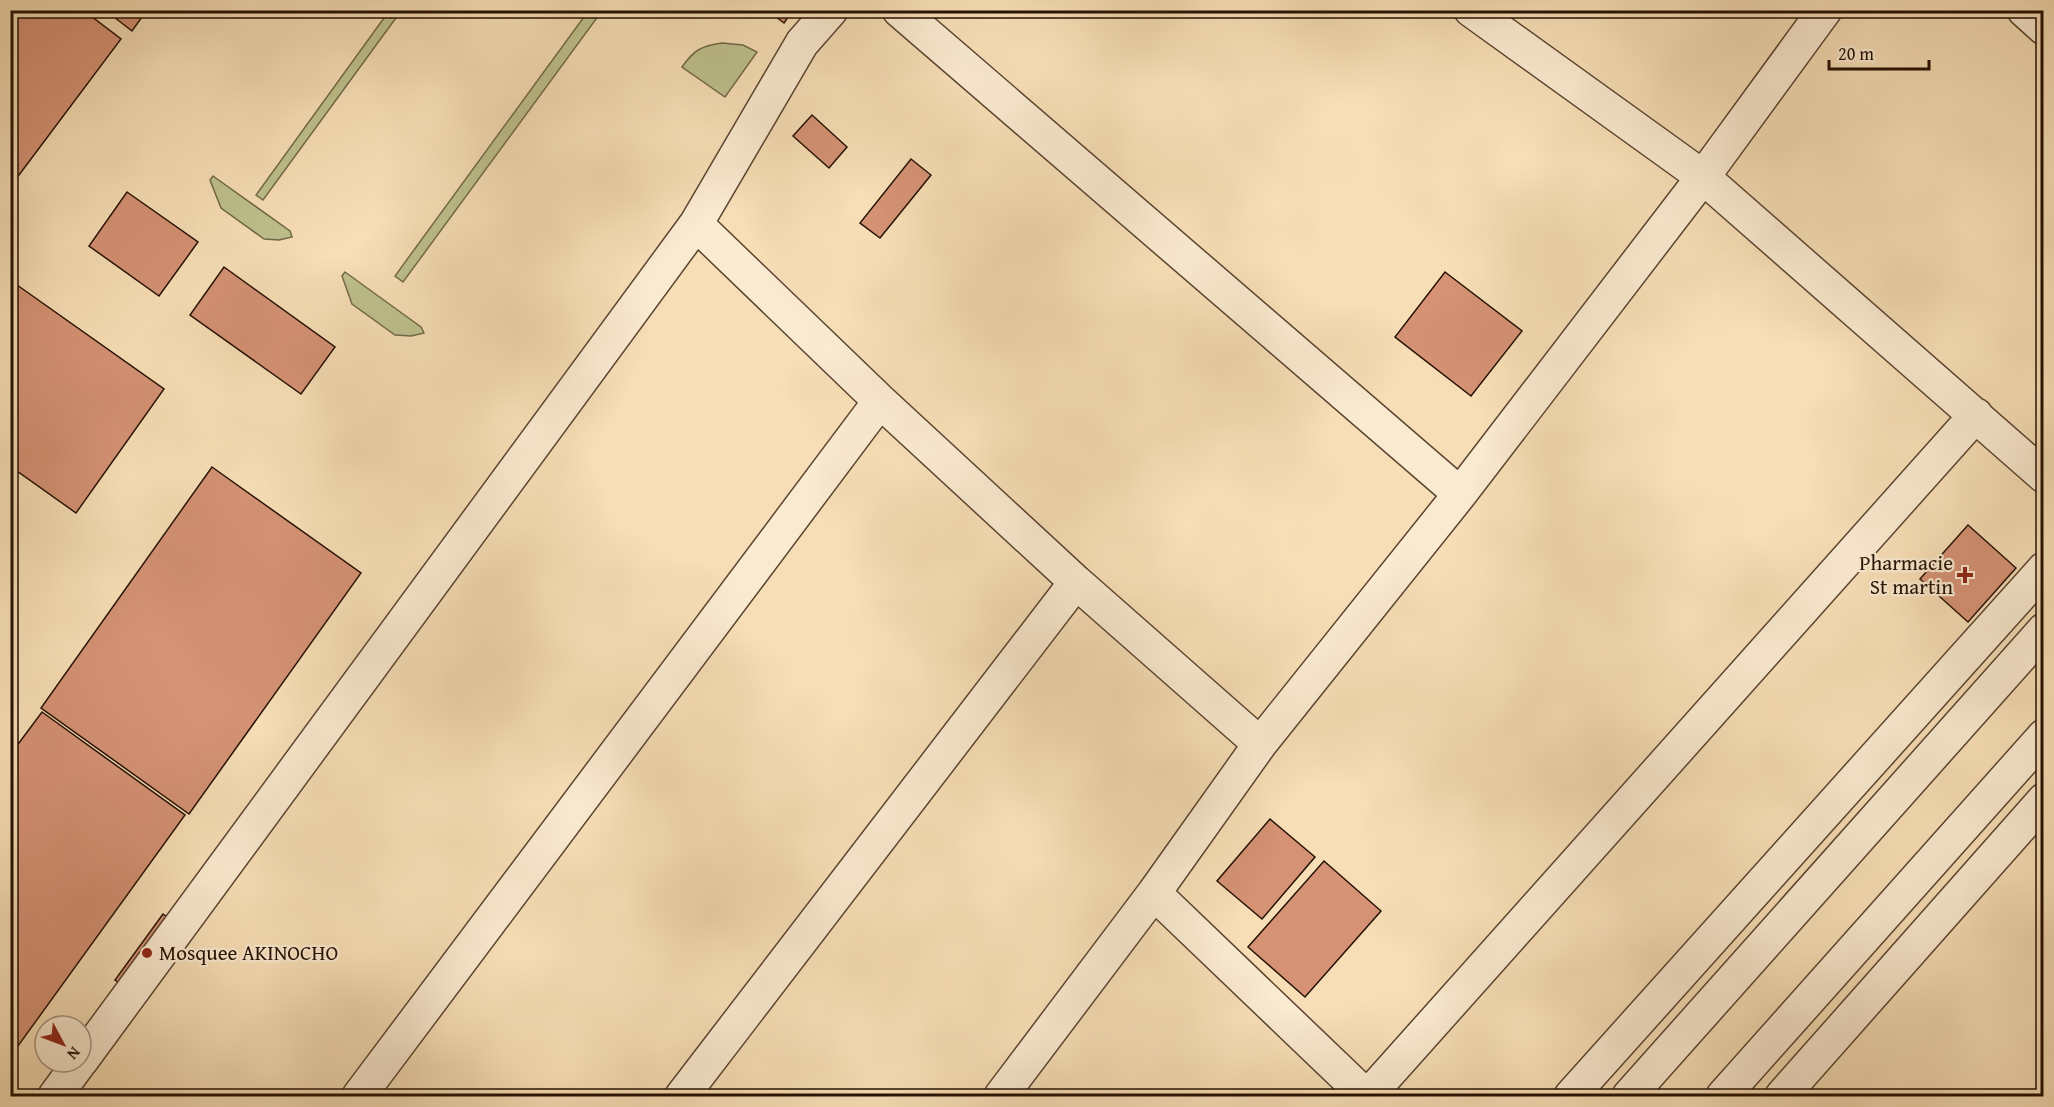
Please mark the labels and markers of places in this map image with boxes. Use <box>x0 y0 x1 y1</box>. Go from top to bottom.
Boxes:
place label: Pharmacie St martin <box>1859 547 1953 602</box>
marker: Pharmacie St martin <box>1958 568 1972 582</box>
place label: Mosquee AKINOCHO <box>159 937 338 968</box>
marker: Mosquee AKINOCHO <box>140 946 154 960</box>

